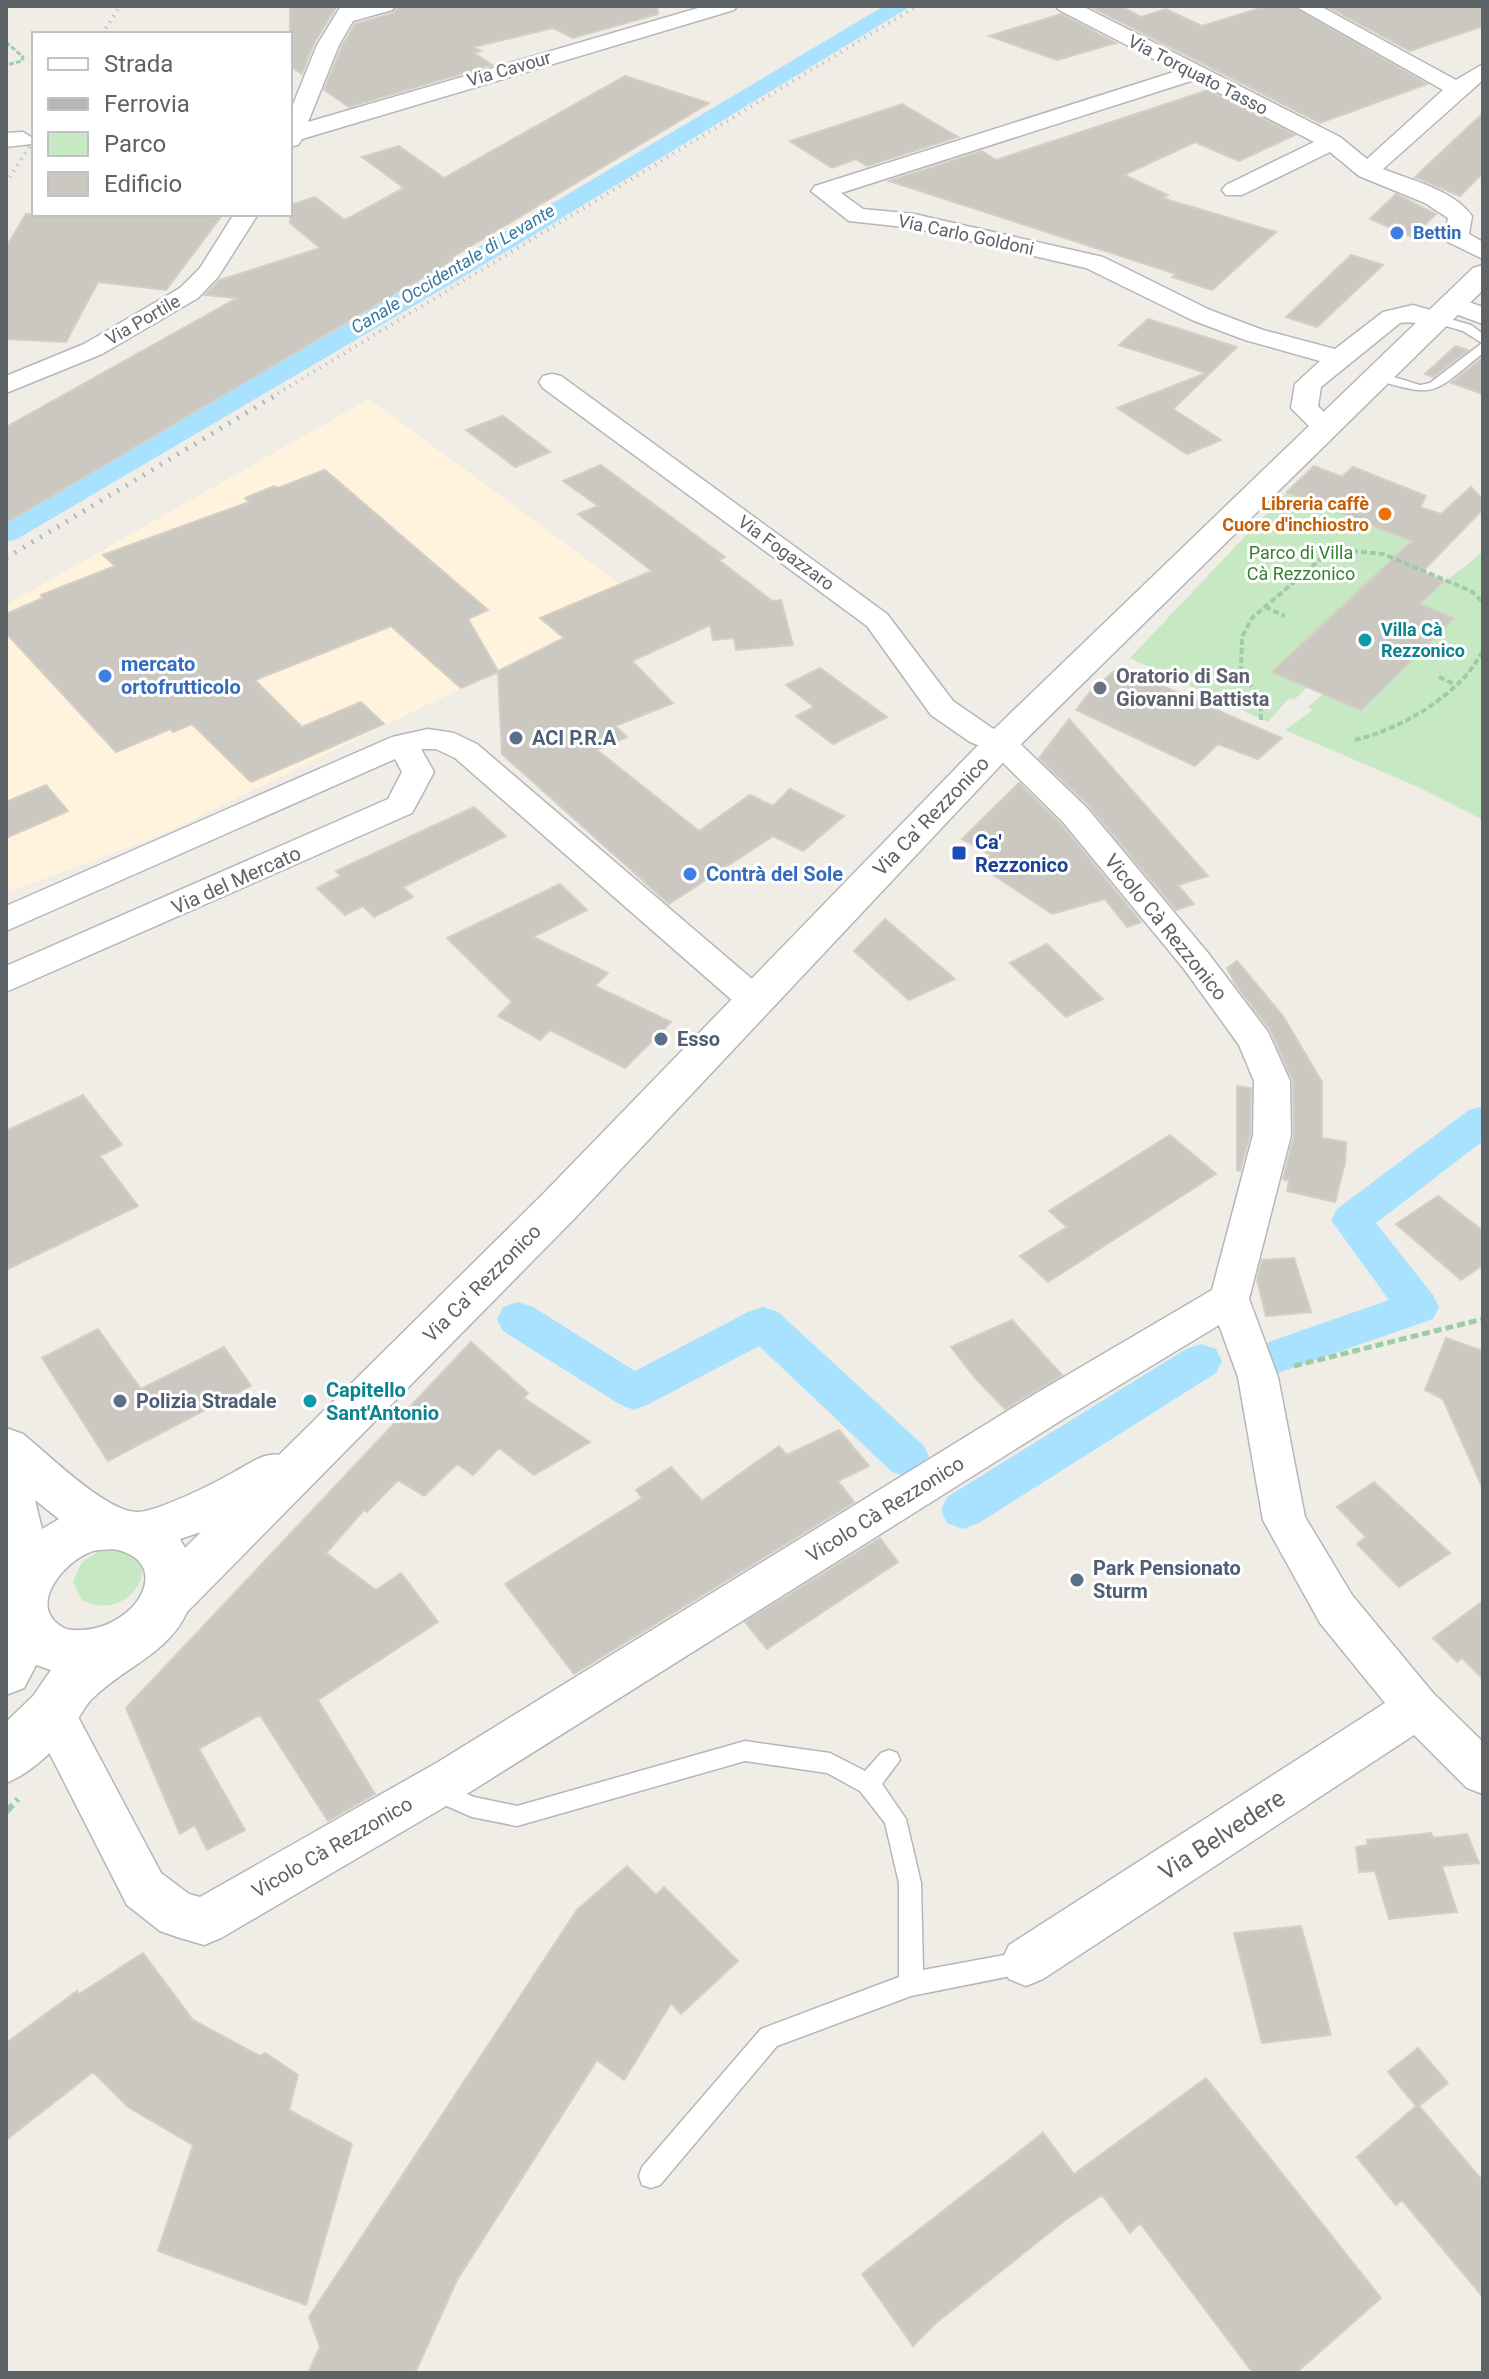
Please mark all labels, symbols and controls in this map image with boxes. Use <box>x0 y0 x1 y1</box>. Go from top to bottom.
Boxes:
street label: Via Torquato Tasso <box>1125 30 1272 119</box>
legend <box>32 32 292 216</box>
street label: Via Cavour <box>464 47 553 91</box>
text: Strada <box>104 50 173 78</box>
text: Ferrovia <box>104 90 190 118</box>
text: Parco <box>104 130 166 158</box>
text: Edificio <box>104 170 182 198</box>
water label: Canale Occidentale di Levante <box>347 199 558 338</box>
street label: Via Carlo Goldoni <box>896 210 1036 259</box>
place label: Bettin <box>1413 222 1461 243</box>
marker: Bettin <box>1388 224 1406 242</box>
street label: Via Portile <box>102 290 184 349</box>
place label: Libreria caffè Cuore d'inchiostro <box>1222 493 1369 535</box>
marker: Libreria caffè Cuore d'inchiostro <box>1376 505 1394 523</box>
street label: Via Fogazzaro <box>734 511 839 595</box>
park label: Parco di Villa Cà Rezzonico <box>1247 542 1355 584</box>
place label: Villa Cà Rezzonico <box>1381 619 1465 661</box>
marker: Villa Cà Rezzonico <box>1356 631 1374 649</box>
place label: mercato ortofrutticolo <box>121 652 241 699</box>
place label: Oratorio di San Giovanni Battista <box>1116 664 1270 711</box>
marker: mercato ortofrutticolo <box>96 667 114 685</box>
marker: Oratorio di San Giovanni Battista <box>1091 679 1109 697</box>
place label: ACI P.R.A <box>532 726 617 750</box>
marker: ACI P.R.A <box>507 729 525 747</box>
street label: Via Ca' Rezzonico <box>868 751 994 881</box>
place label: Ca' Rezzonico <box>975 830 1068 877</box>
street label: Via del Mercato <box>168 841 304 919</box>
marker: Ca' Rezzonico <box>950 844 968 862</box>
street label: Vicolo Cà Rezzonico <box>1100 849 1232 1005</box>
place label: Contrà del Sole <box>706 862 843 886</box>
marker: Contrà del Sole <box>681 865 699 883</box>
place label: Esso <box>677 1027 720 1051</box>
marker: Esso <box>652 1030 670 1048</box>
street label: Via Ca' Rezzonico <box>418 1219 546 1347</box>
place label: Capitello Sant'Antonio <box>326 1378 439 1425</box>
place label: Polizia Stradale <box>136 1389 277 1413</box>
marker: Polizia Stradale <box>111 1392 129 1410</box>
marker: Capitello Sant'Antonio <box>301 1392 319 1410</box>
street label: Vicolo Cà Rezzonico <box>802 1451 968 1567</box>
place label: Park Pensionato Sturm <box>1093 1556 1241 1603</box>
marker: Park Pensionato Sturm <box>1068 1571 1086 1589</box>
street label: Via Belvedere <box>1154 1784 1290 1886</box>
street label: Vicolo Cà Rezzonico <box>247 1791 417 1903</box>

